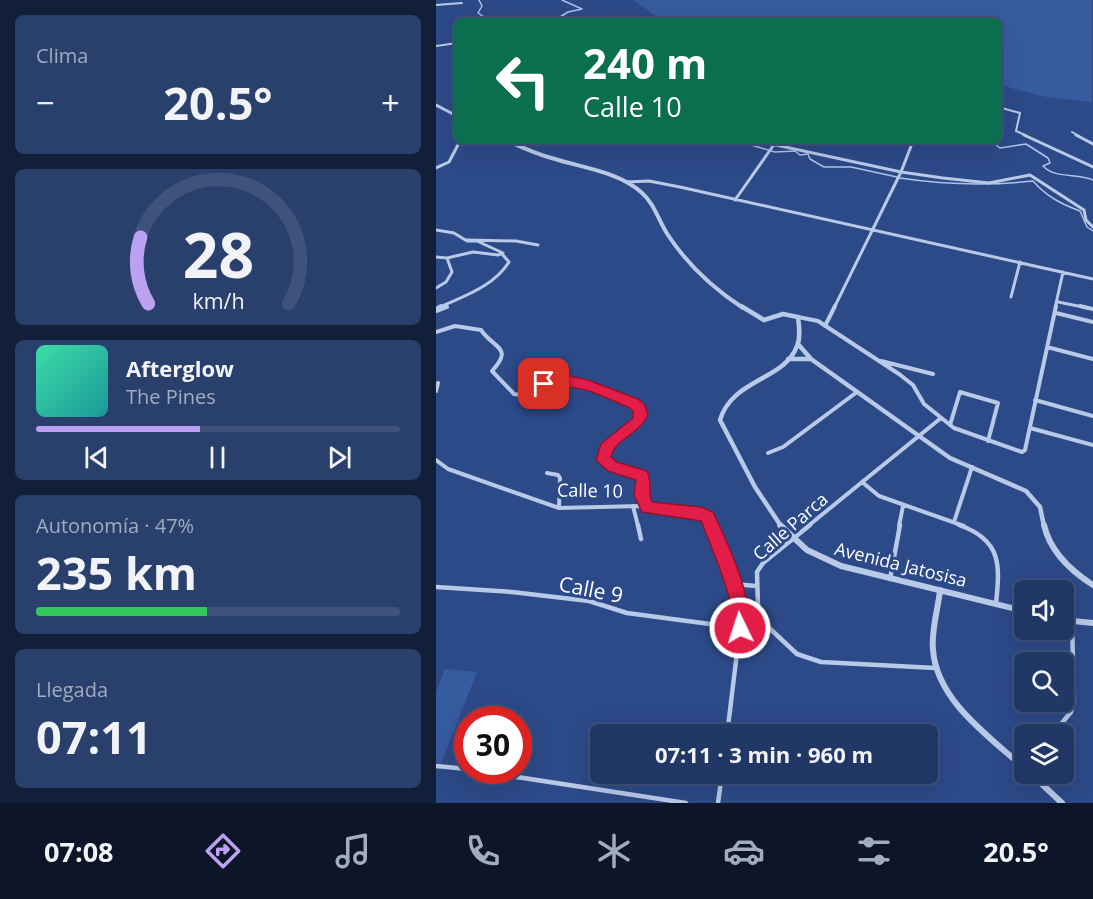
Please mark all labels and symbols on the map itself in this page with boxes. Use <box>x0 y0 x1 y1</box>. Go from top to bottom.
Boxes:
pin <box>518 358 569 409</box>
street label: Calle 10 <box>557 477 623 503</box>
street label: Calle Parca <box>747 487 833 565</box>
street label: Avenida Jatosisa <box>832 536 970 592</box>
street label: Calle 9 <box>557 569 625 609</box>
position arrow <box>708 596 772 660</box>
speed limit sign: 30 <box>454 706 532 784</box>

